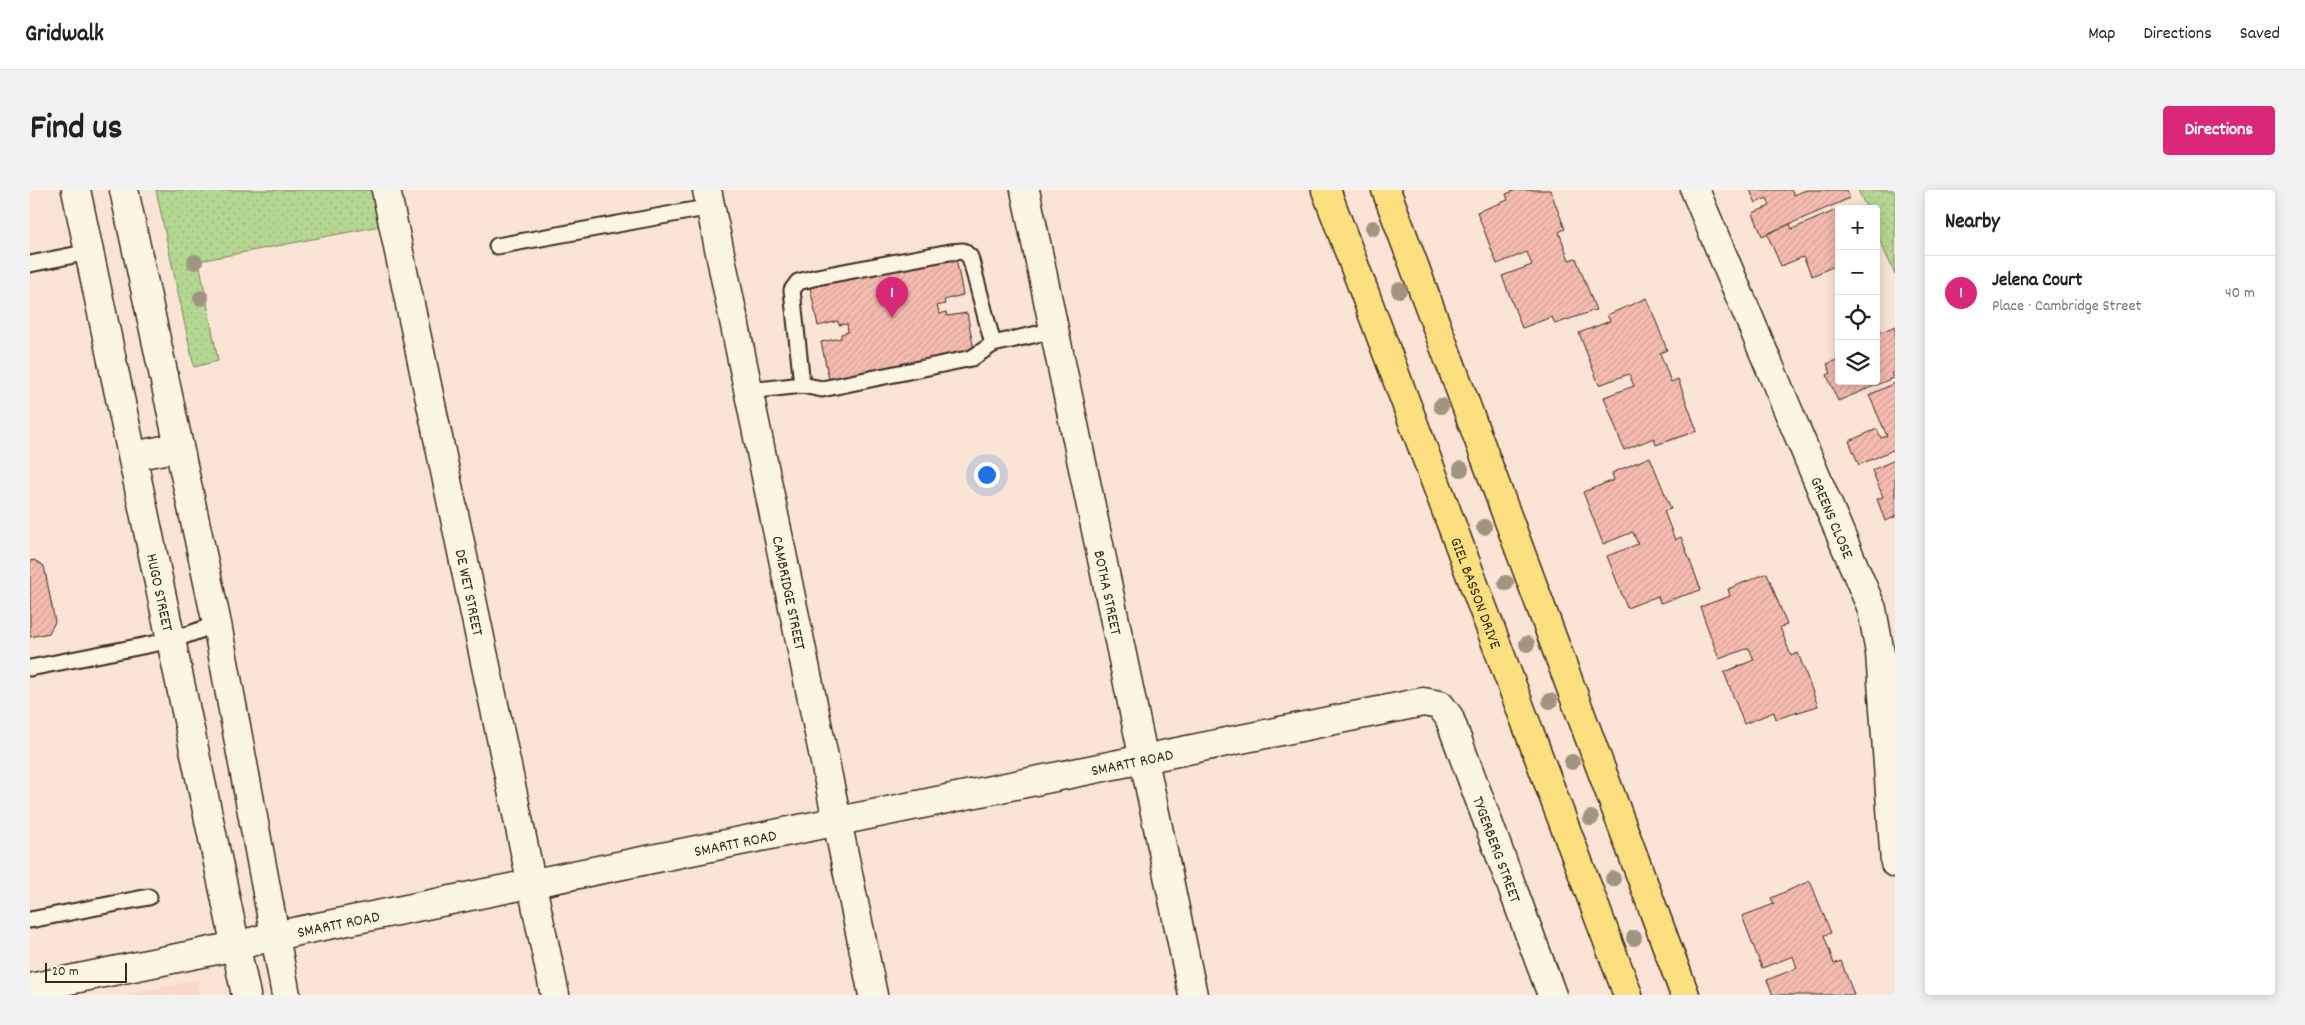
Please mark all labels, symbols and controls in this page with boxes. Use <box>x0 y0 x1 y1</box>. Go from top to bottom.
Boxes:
text: Gridwalk <box>25 18 104 52</box>
text: Map <box>2088 22 2115 47</box>
text: Directions <box>2143 22 2212 47</box>
text: Saved <box>2240 22 2280 47</box>
text: Find us <box>30 105 122 155</box>
button: Directions <box>2163 106 2275 155</box>
map controls <box>1835 205 1880 385</box>
button: + <box>1835 205 1880 250</box>
text: Nearby <box>1945 208 2000 238</box>
button: − <box>1835 250 1880 295</box>
text: Jelena Court <box>1992 268 2082 295</box>
pin: 1 <box>876 277 908 318</box>
text: 1 <box>1959 282 1963 305</box>
text: 40 m <box>2225 282 2255 305</box>
button: locate <box>1835 295 1880 340</box>
text: Place · Cambridge Street <box>1992 295 2141 318</box>
button: layers <box>1835 340 1880 385</box>
your location <box>974 462 1000 488</box>
street label: GREENS CLOSE <box>1803 473 1859 563</box>
street label: CAMBRIDGE STREET <box>765 534 811 653</box>
street label: GIEL BASSON DRIVE <box>1443 534 1506 653</box>
street label: DE WET STREET <box>448 547 488 639</box>
street label: BOTHA STREET <box>1086 548 1127 638</box>
street label: HUGO STREET <box>139 552 178 634</box>
street label: SMARTT ROAD <box>1089 744 1176 783</box>
street label: TYGERBERG STREET <box>1465 793 1526 907</box>
street label: SMARTT ROAD <box>692 825 779 864</box>
street label: SMARTT ROAD <box>295 906 382 945</box>
scale bar <box>45 960 128 983</box>
text: 20 m <box>52 962 79 982</box>

